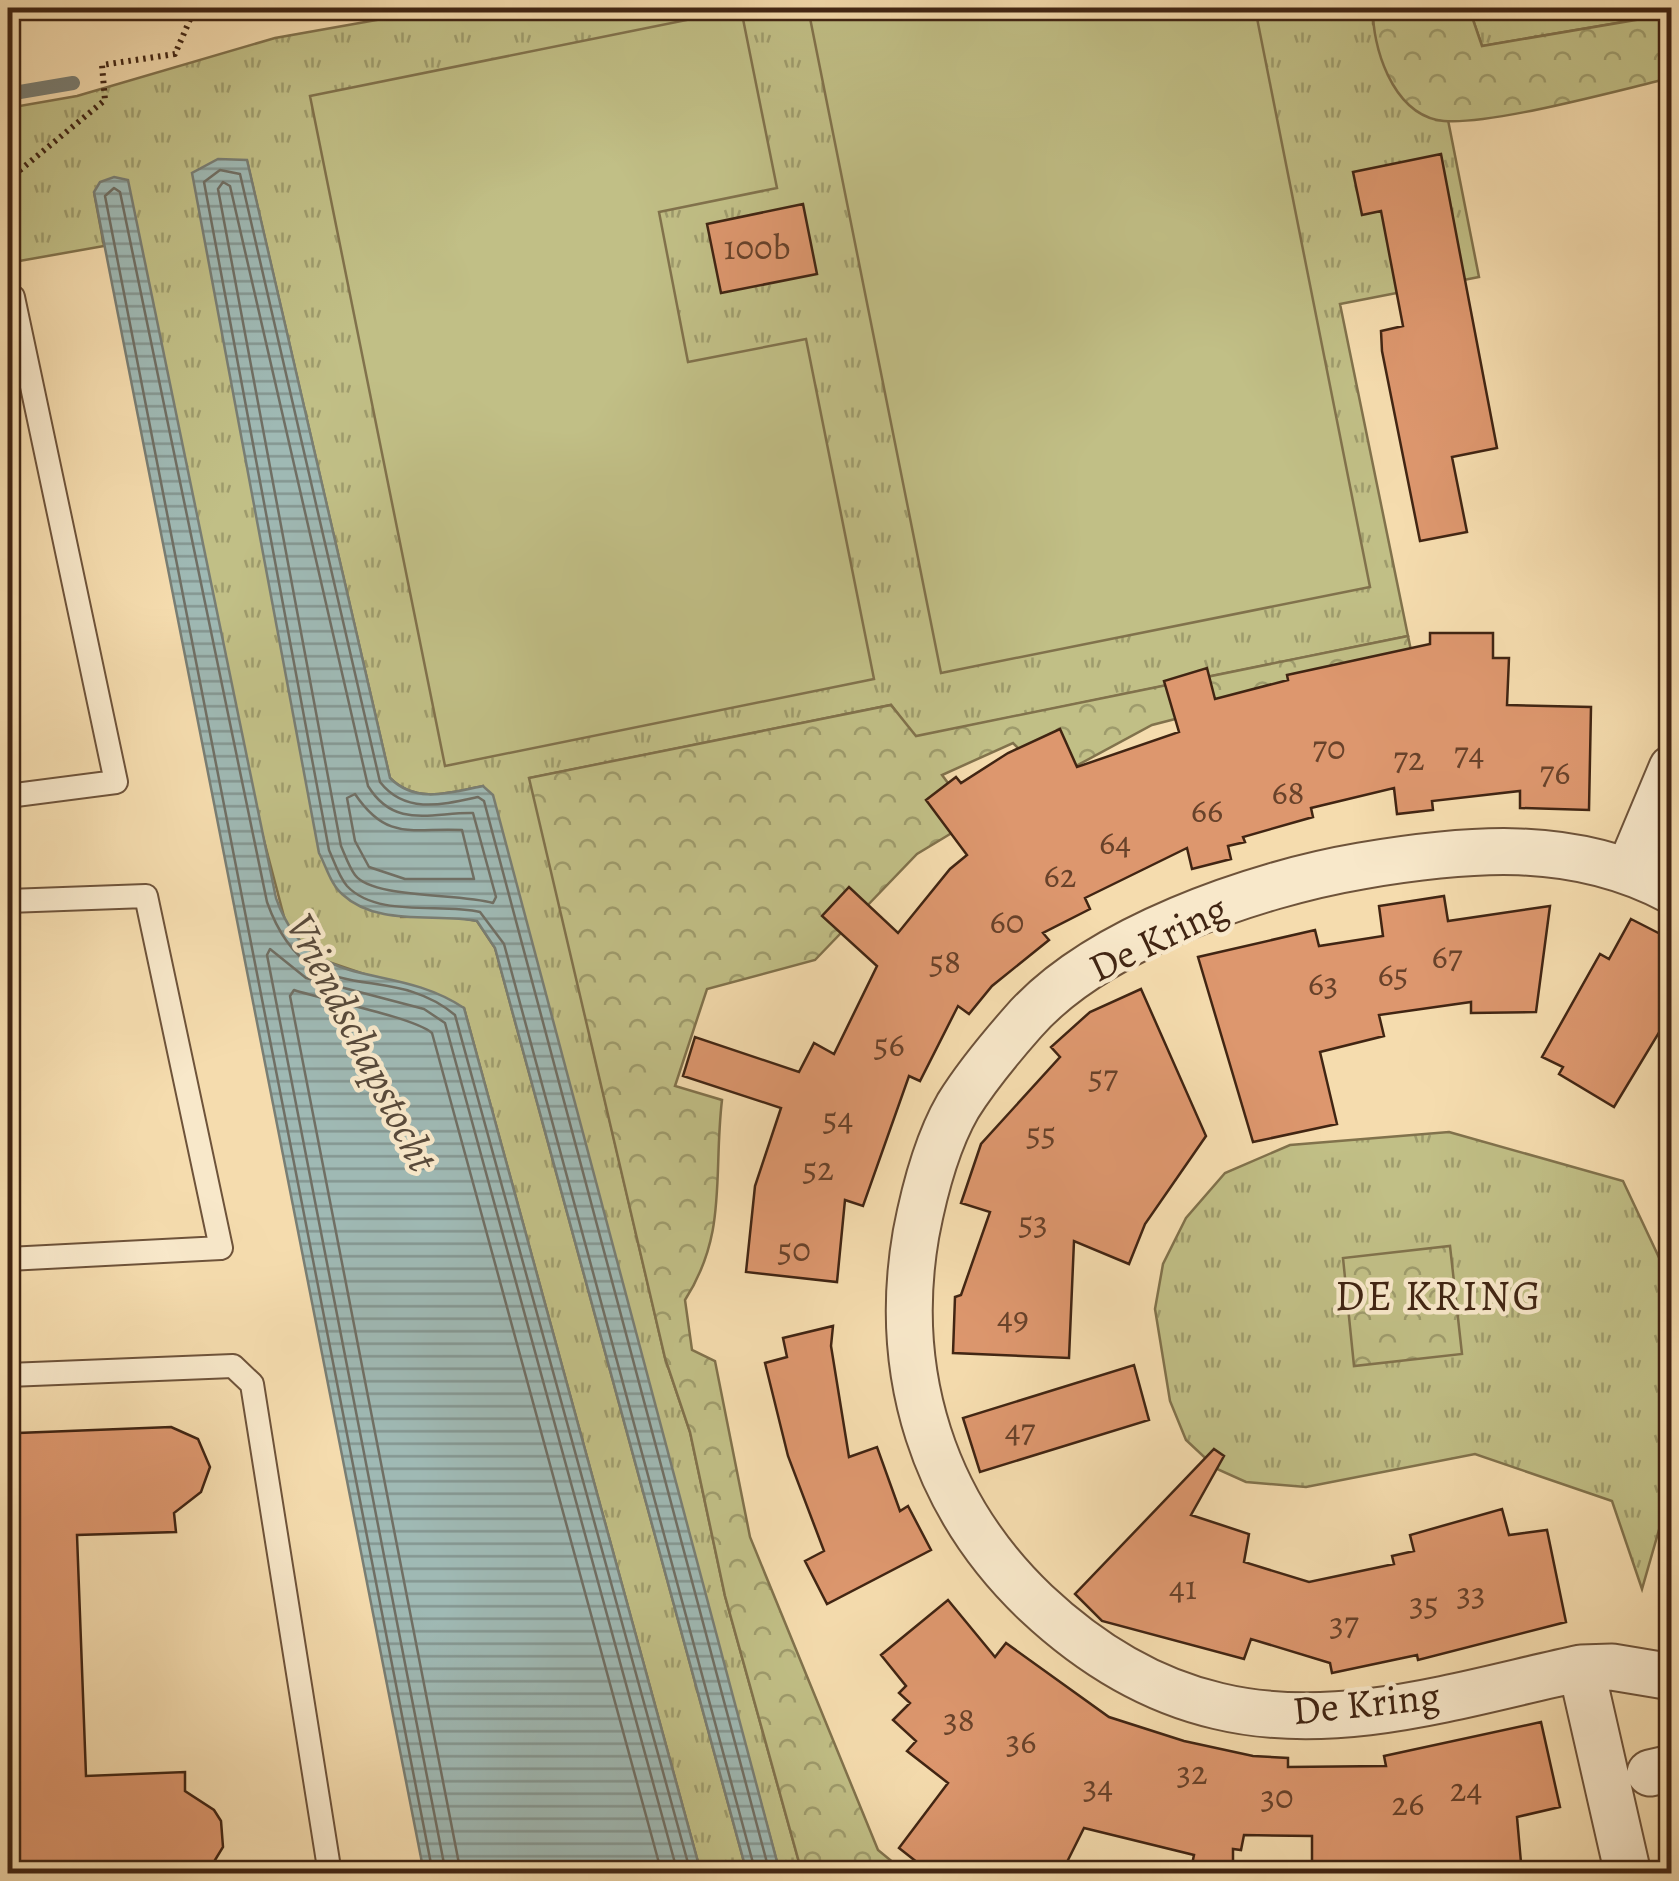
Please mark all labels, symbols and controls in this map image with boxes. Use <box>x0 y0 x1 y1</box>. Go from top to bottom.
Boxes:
house number: 100b <box>723 223 791 271</box>
house number: 70 <box>1312 723 1346 771</box>
house number: 74 <box>1454 729 1484 777</box>
house number: 72 <box>1393 734 1425 782</box>
house number: 76 <box>1540 748 1570 796</box>
house number: 68 <box>1271 768 1305 816</box>
house number: 66 <box>1191 786 1223 834</box>
house number: 64 <box>1099 818 1131 866</box>
house number: 62 <box>1044 851 1076 899</box>
street label: De Kring <box>1080 881 1236 995</box>
house number: 60 <box>990 897 1024 945</box>
water label: Vriendschapstocht <box>273 904 452 1182</box>
house number: 67 <box>1432 932 1463 980</box>
house number: 58 <box>929 937 961 985</box>
house number: 65 <box>1377 950 1409 998</box>
house number: 63 <box>1308 959 1338 1007</box>
house number: 56 <box>873 1020 905 1068</box>
house number: 57 <box>1088 1052 1118 1100</box>
house number: 54 <box>823 1094 853 1142</box>
house number: 55 <box>1026 1109 1056 1157</box>
house number: 52 <box>802 1144 834 1192</box>
house number: 53 <box>1018 1198 1048 1246</box>
house number: 50 <box>777 1225 811 1273</box>
district label: DE KRING <box>1335 1267 1543 1324</box>
house number: 49 <box>997 1293 1029 1341</box>
house number: 47 <box>1005 1406 1036 1454</box>
house number: 41 <box>1169 1563 1197 1611</box>
house number: 33 <box>1456 1569 1486 1617</box>
house number: 35 <box>1409 1579 1439 1627</box>
house number: 37 <box>1329 1599 1359 1647</box>
street label: De Kring <box>1290 1668 1442 1738</box>
house number: 38 <box>943 1695 975 1743</box>
house number: 36 <box>1006 1717 1036 1765</box>
house number: 32 <box>1176 1748 1208 1796</box>
house number: 34 <box>1083 1762 1113 1810</box>
house number: 24 <box>1450 1765 1482 1813</box>
house number: 30 <box>1260 1772 1294 1820</box>
house number: 26 <box>1392 1779 1424 1827</box>

